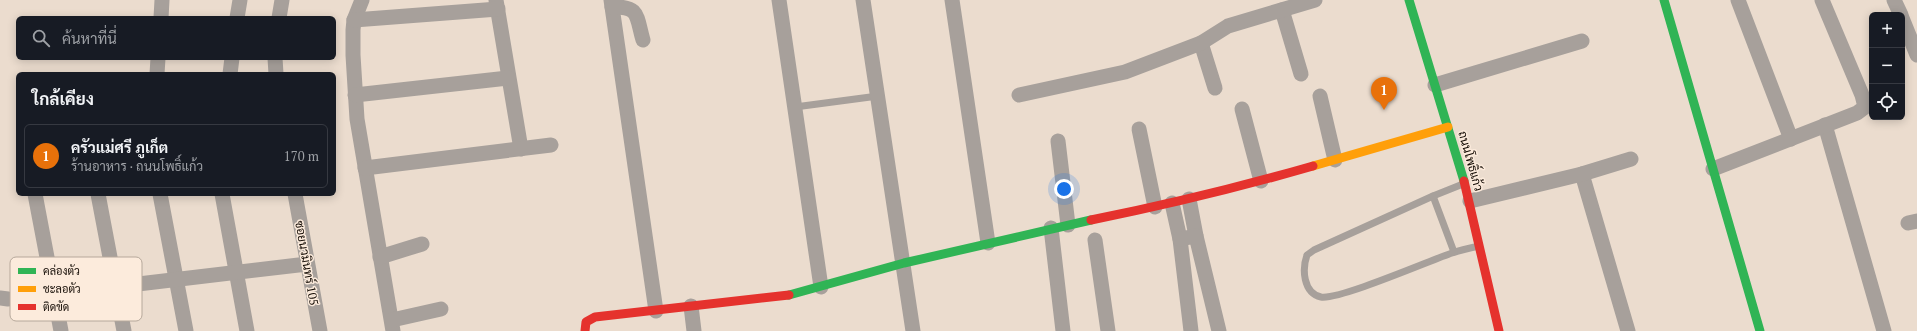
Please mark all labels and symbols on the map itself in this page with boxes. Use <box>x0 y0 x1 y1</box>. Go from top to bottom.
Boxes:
pin: 1 <box>1371 77 1397 110</box>
street label: ถนนโพธิ์แก้ว <box>1455 128 1490 193</box>
your location <box>1054 179 1074 199</box>
street label: ซอยนวมินทร์ 105 <box>292 219 322 307</box>
legend <box>10 257 142 321</box>
text: คล่องตัว <box>43 264 80 278</box>
text: ชะลอตัว <box>43 282 81 296</box>
text: ติดขัด <box>43 300 69 314</box>

